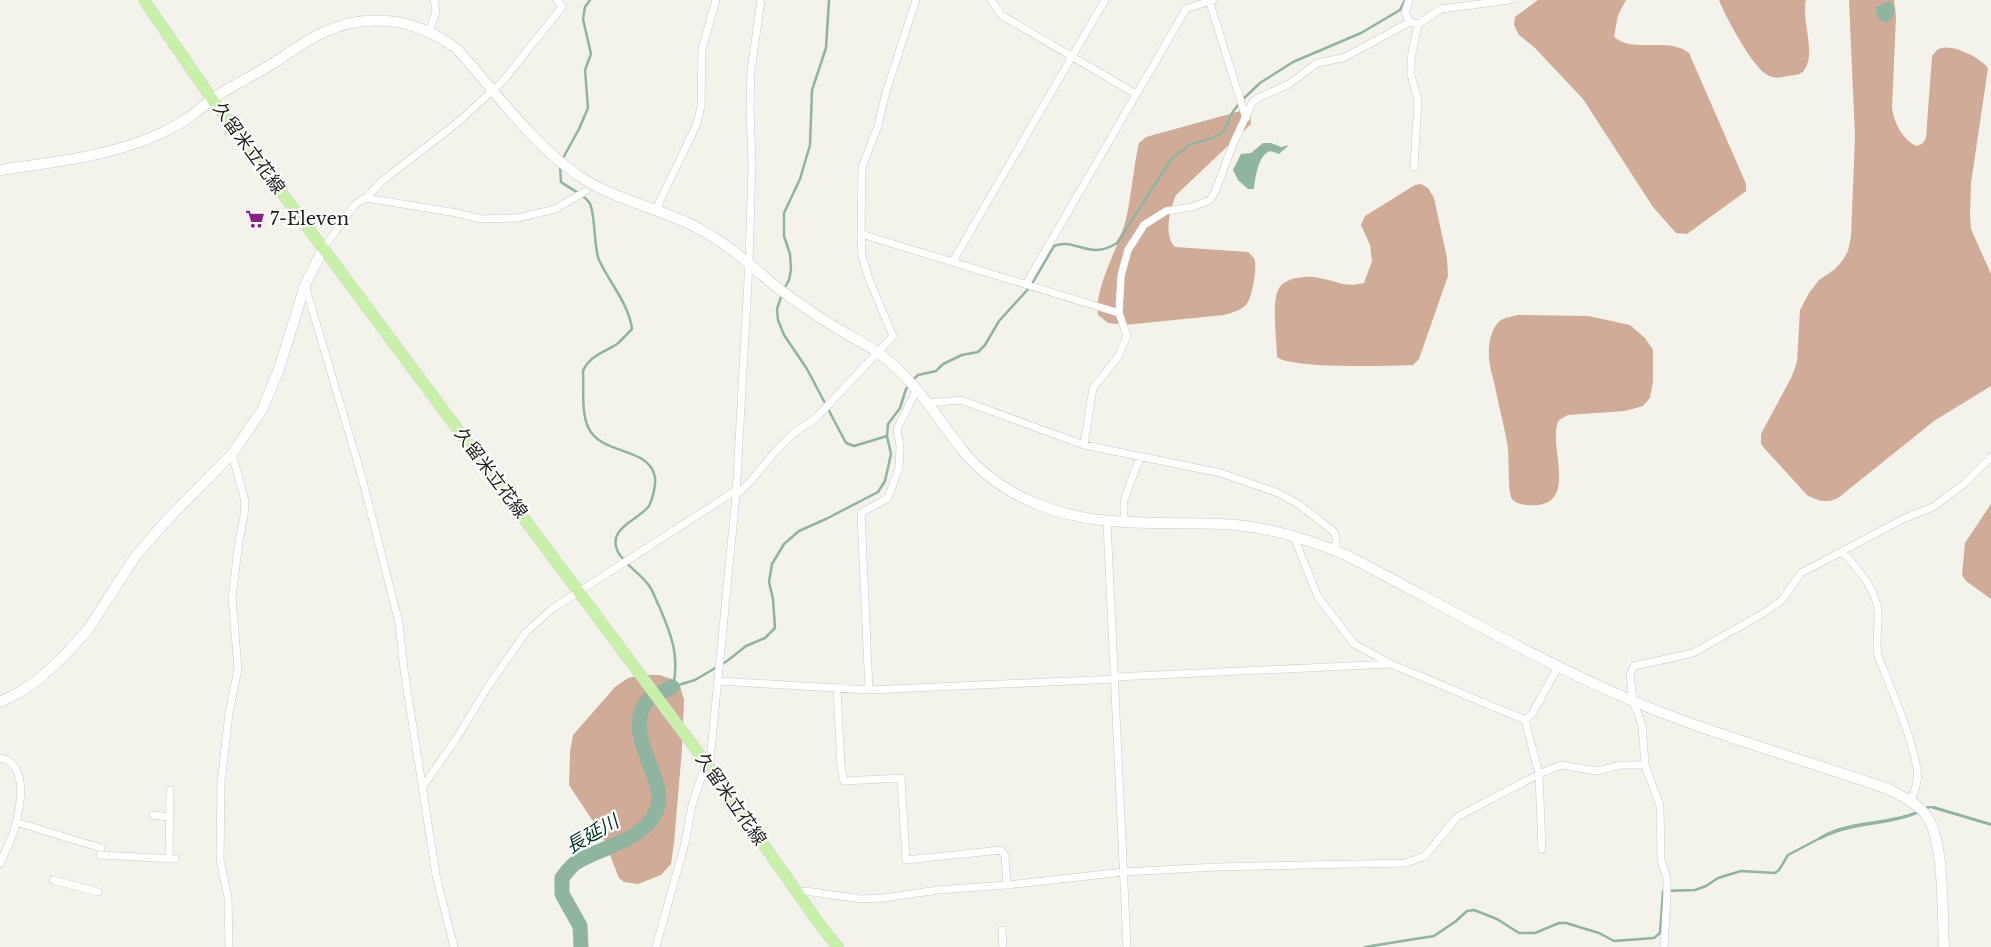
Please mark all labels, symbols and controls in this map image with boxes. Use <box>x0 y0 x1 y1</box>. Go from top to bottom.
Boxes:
street label: 久留米立花線 <box>208 98 290 198</box>
supermarket icon: 7-Eleven <box>244 208 266 230</box>
place label: 7-Eleven <box>270 208 349 230</box>
street label: 久留米立花線 <box>450 423 532 523</box>
street label: 久留米立花線 <box>691 748 771 850</box>
water label: 長延川 <box>562 809 624 858</box>

